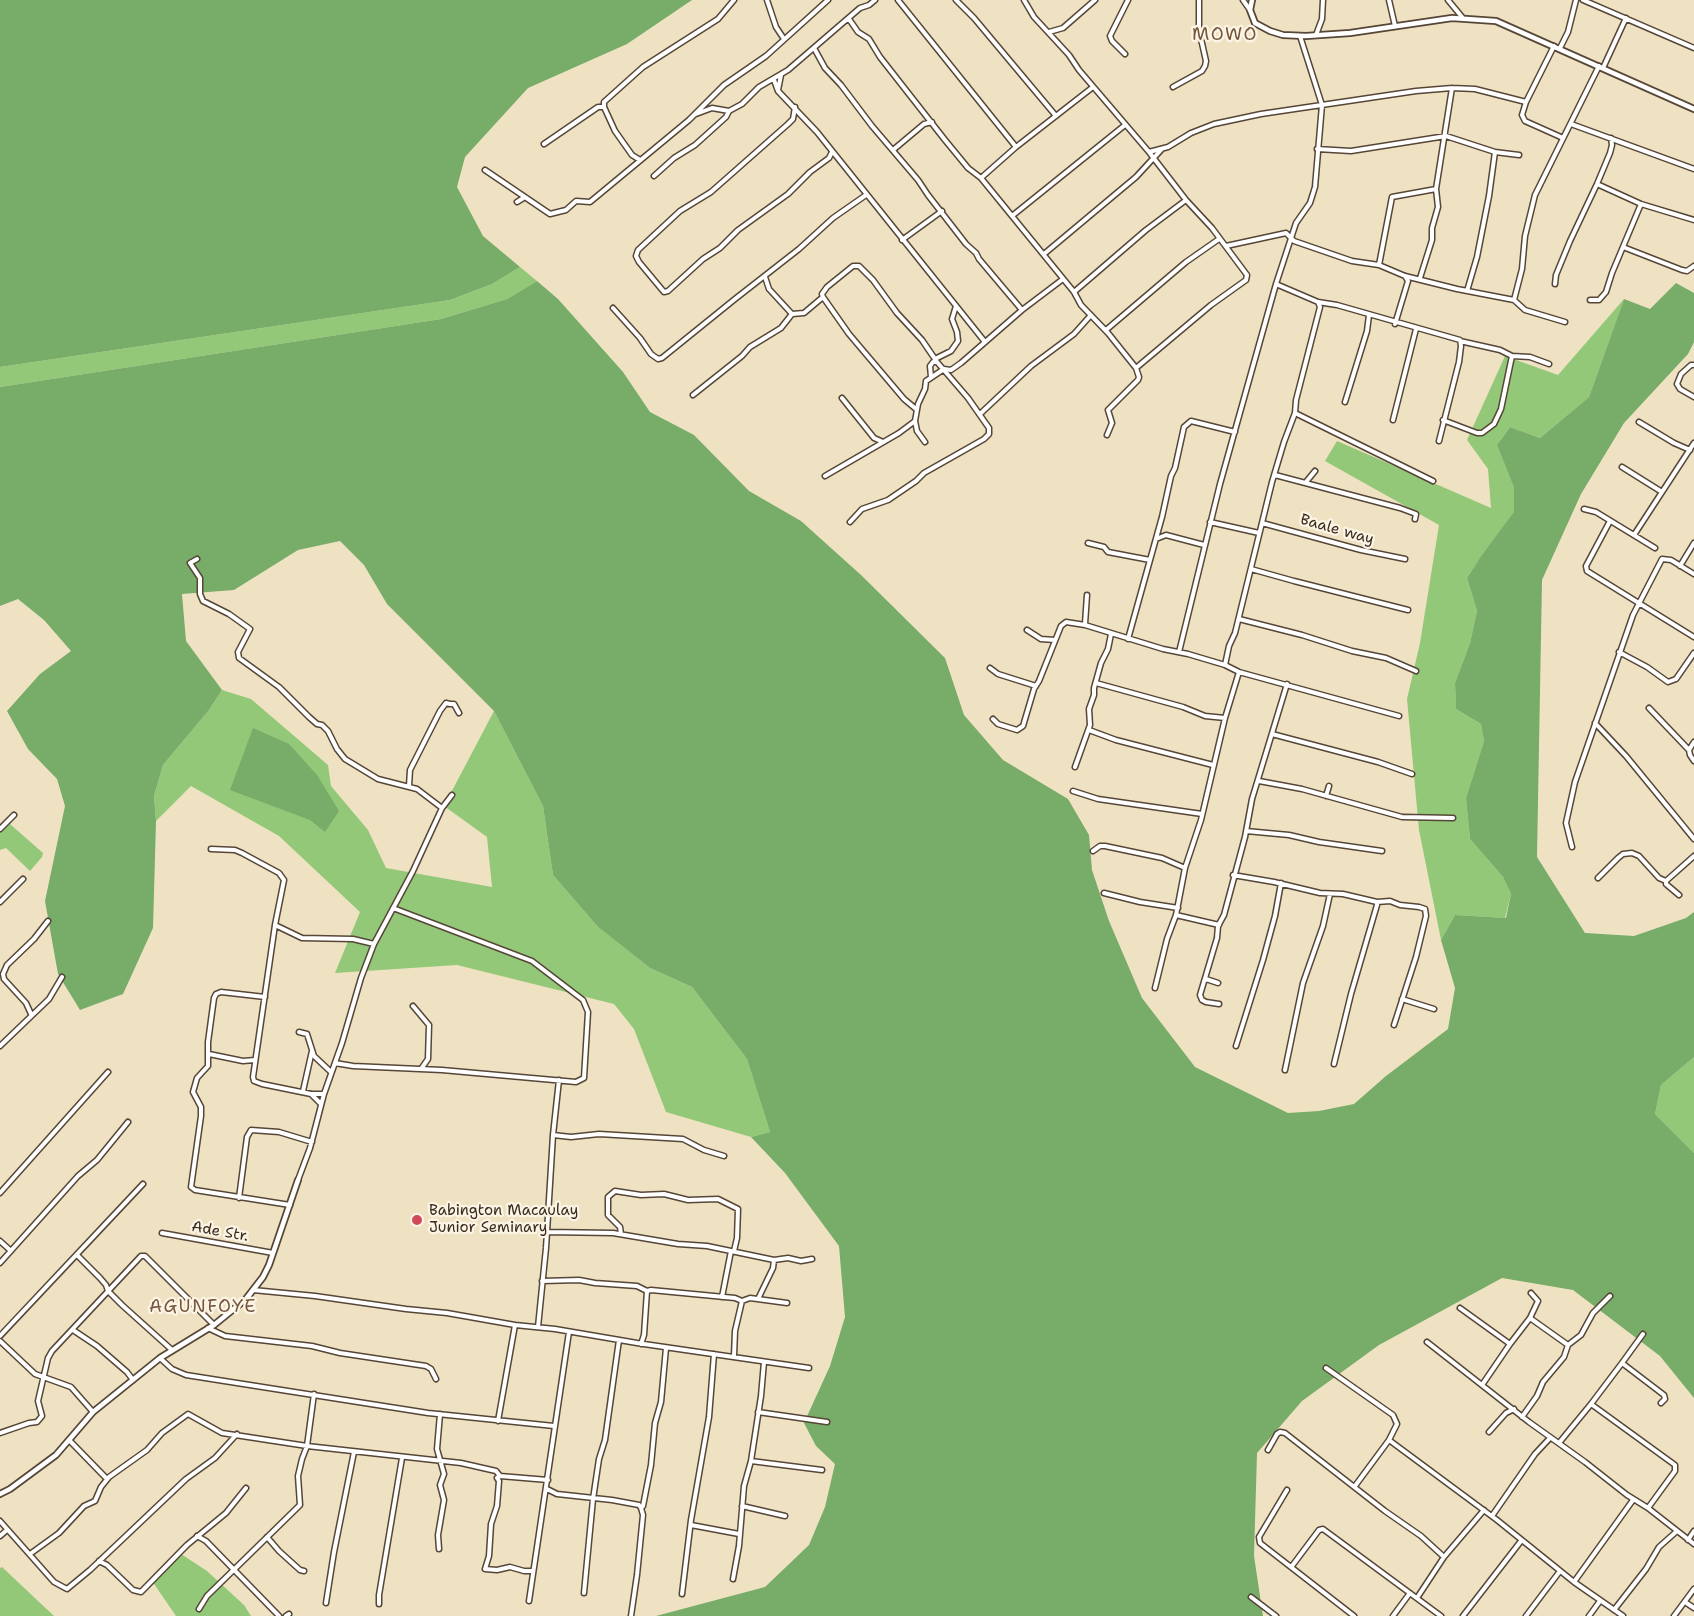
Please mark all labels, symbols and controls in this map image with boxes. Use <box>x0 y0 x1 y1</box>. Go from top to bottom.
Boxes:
district label: MOWO <box>1192 24 1258 46</box>
street label: Baale way <box>1298 511 1376 549</box>
place label: Babington Macaulay Junior Seminary <box>429 1202 578 1237</box>
marker: Babington Macaulay Junior Seminary <box>410 1213 424 1227</box>
street label: Ade Str. <box>190 1218 250 1246</box>
district label: AGUNFOYE <box>149 1296 257 1318</box>

